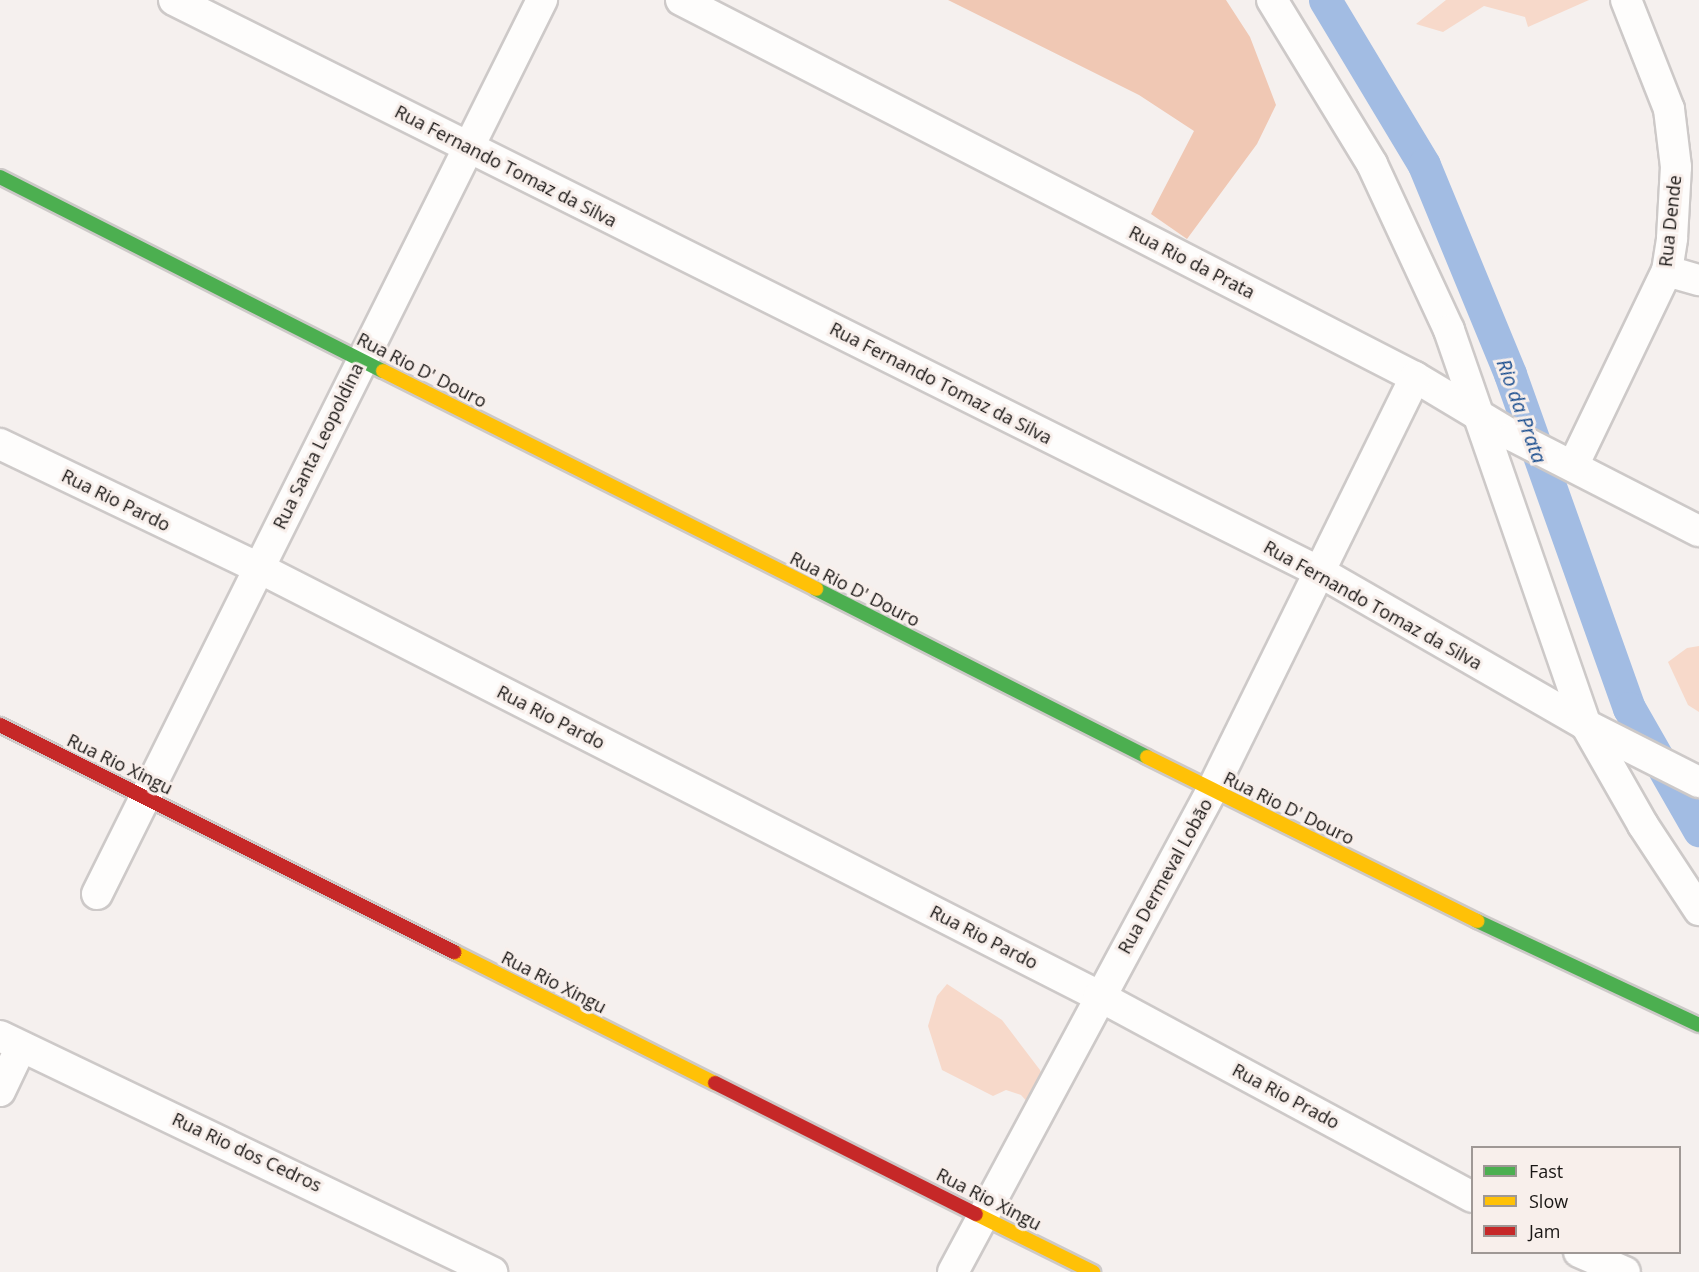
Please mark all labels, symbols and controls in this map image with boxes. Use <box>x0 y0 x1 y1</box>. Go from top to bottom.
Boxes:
street label: Rua Fernando Tomaz da Silva <box>391 100 621 232</box>
street label: Rua Dende <box>1654 174 1686 268</box>
street label: Rua Rio da Prata <box>1125 221 1259 303</box>
street label: Rua Fernando Tomaz da Silva <box>826 317 1056 449</box>
street label: Rua Rio D' Douro <box>353 328 491 412</box>
water label: Rio da Prata <box>1492 355 1552 467</box>
street label: Rua Santa Leopoldina <box>268 359 368 533</box>
street label: Rua Rio Pardo <box>58 464 174 536</box>
street label: Rua Fernando Tomaz da Silva <box>1260 536 1486 674</box>
street label: Rua Rio D' Douro <box>786 547 924 631</box>
street label: Rua Rio Pardo <box>494 681 608 753</box>
street label: Rua Rio Xingu <box>64 729 176 799</box>
street label: Rua Rio D' Douro <box>1220 767 1358 849</box>
street label: Rua Dermeval Lobão <box>1113 794 1217 958</box>
street label: Rua Rio Pardo <box>927 901 1041 973</box>
street label: Rua Rio Xingu <box>498 946 610 1018</box>
street label: Rua Rio Prado <box>1229 1059 1343 1133</box>
street label: Rua Rio dos Cedros <box>169 1108 325 1196</box>
legend <box>1471 1146 1681 1254</box>
text: Fast <box>1529 1159 1563 1183</box>
street label: Rua Rio Xingu <box>933 1163 1045 1235</box>
text: Slow <box>1529 1189 1568 1213</box>
text: Jam <box>1529 1219 1561 1243</box>

